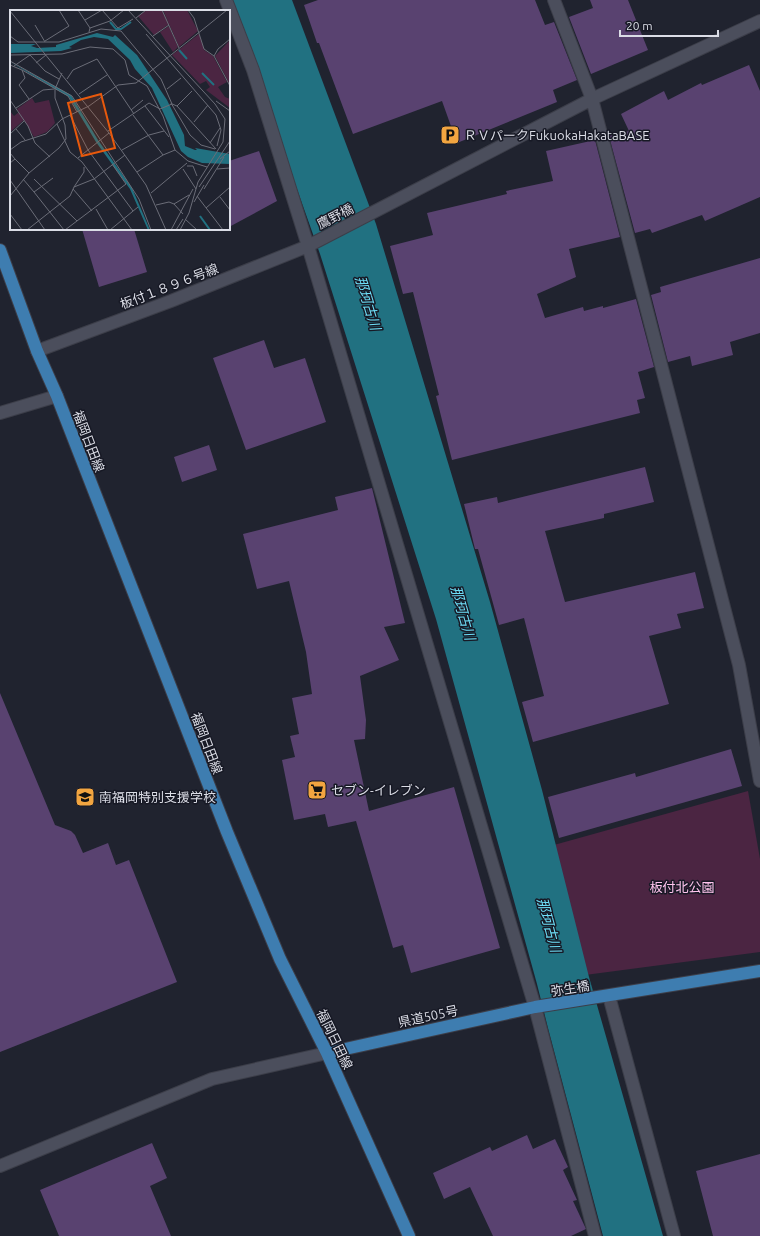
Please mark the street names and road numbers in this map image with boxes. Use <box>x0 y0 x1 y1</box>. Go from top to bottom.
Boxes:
street label: 鷹野橋 <box>314 201 356 231</box>
street label: 板付１８９６号線 <box>118 261 220 311</box>
street label: 福岡日田線 <box>71 408 107 474</box>
street label: 福岡日田線 <box>189 710 225 776</box>
street label: 弥生橋 <box>550 978 590 998</box>
street label: 県道505号 <box>397 1003 459 1029</box>
street label: 福岡日田線 <box>314 1007 356 1071</box>

